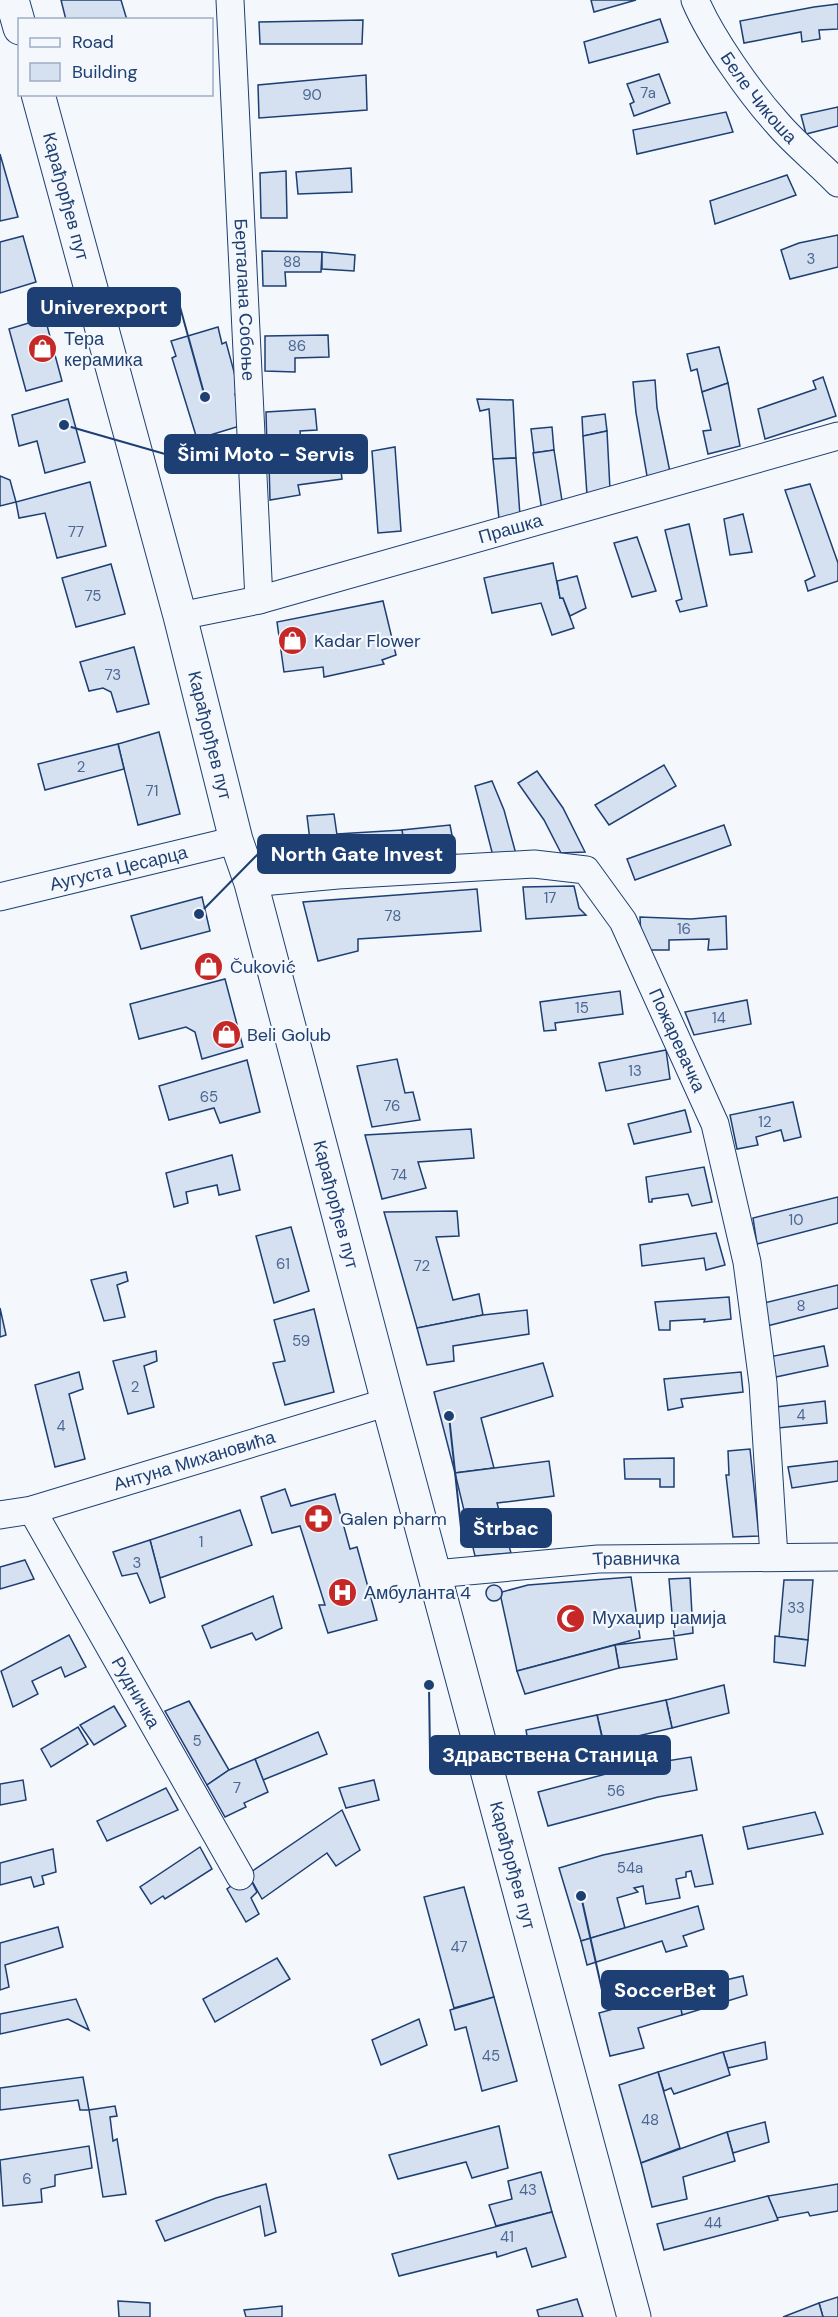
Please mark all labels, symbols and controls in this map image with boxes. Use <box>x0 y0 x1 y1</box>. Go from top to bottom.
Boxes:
legend <box>18 18 213 96</box>
text: Road <box>72 30 114 54</box>
street label: Беле Чикоша <box>715 47 803 150</box>
text: Building <box>72 60 137 84</box>
house number: 7a <box>640 83 656 103</box>
house number: 90 <box>302 85 322 105</box>
street label: Карађорђев пут <box>37 129 95 263</box>
street label: Берталана Собоње <box>229 218 260 382</box>
house number: 3 <box>807 249 815 269</box>
house number: 88 <box>283 252 301 272</box>
callout: Univerexport <box>28 288 180 326</box>
text: Univerexport <box>40 294 168 320</box>
place label: Тера керамика <box>64 327 144 372</box>
shop icon: Тера керамика <box>27 333 59 365</box>
house number: 86 <box>288 336 306 356</box>
callout: Šimi Moto - Servis <box>165 435 367 473</box>
text: Šimi Moto - Servis <box>177 441 355 467</box>
street label: Прашка <box>476 508 546 549</box>
house number: 77 <box>68 522 84 542</box>
house number: 75 <box>85 586 101 606</box>
shop icon: Kadar Flower <box>277 625 309 657</box>
place label: Kadar Flower <box>314 629 421 653</box>
house number: 73 <box>105 665 121 685</box>
street label: Карађорђев пут <box>182 668 237 802</box>
house number: 2 <box>77 757 85 777</box>
house number: 71 <box>146 781 158 801</box>
callout: North Gate Invest <box>258 835 455 873</box>
street label: Аугуста Цесарца <box>47 840 191 897</box>
text: North Gate Invest <box>271 841 443 867</box>
house number: 17 <box>544 888 556 908</box>
house number: 78 <box>385 906 401 926</box>
house number: 16 <box>677 919 691 939</box>
shop icon: Čuković <box>193 951 225 983</box>
place label: Čuković <box>230 955 296 979</box>
street label: Пожаревачка <box>643 985 711 1097</box>
house number: 15 <box>575 998 589 1018</box>
house number: 14 <box>712 1008 726 1028</box>
shop icon: Beli Golub <box>210 1019 242 1051</box>
place label: Beli Golub <box>247 1023 331 1047</box>
house number: 13 <box>628 1061 642 1081</box>
house number: 65 <box>200 1087 218 1107</box>
house number: 76 <box>383 1096 401 1116</box>
house number: 12 <box>758 1112 772 1132</box>
street label: Карађорђев пут <box>307 1138 364 1271</box>
house number: 74 <box>391 1165 407 1185</box>
house number: 10 <box>789 1210 803 1230</box>
house number: 61 <box>276 1254 290 1274</box>
house number: 72 <box>414 1256 430 1276</box>
house number: 8 <box>796 1296 806 1316</box>
house number: 59 <box>292 1331 310 1351</box>
house number: 2 <box>131 1377 139 1397</box>
house number: 4 <box>796 1405 806 1425</box>
house number: 4 <box>56 1416 66 1436</box>
street label: Антуна Михановића <box>111 1425 279 1497</box>
pharmacy icon: Galen pharm <box>303 1503 335 1535</box>
place label: Galen pharm <box>340 1507 447 1531</box>
callout: Štrbac <box>461 1509 551 1547</box>
text: Štrbac <box>473 1515 539 1541</box>
house number: 1 <box>199 1532 203 1552</box>
street label: Травничка <box>592 1546 681 1571</box>
house number: 3 <box>133 1553 141 1573</box>
hospital icon: Амбуланта 4 <box>327 1577 359 1609</box>
place label: Амбуланта 4 <box>364 1581 471 1605</box>
house number: 33 <box>787 1598 805 1618</box>
mosque icon: Мухаџир џамија <box>555 1602 587 1634</box>
place label: Мухаџир џамија <box>592 1606 727 1630</box>
street label: Рудничка <box>106 1652 166 1734</box>
house number: 5 <box>192 1731 202 1751</box>
callout: Здравствена Станица <box>430 1736 670 1774</box>
text: Здравствена Станица <box>442 1742 659 1768</box>
house number: 7 <box>233 1778 241 1798</box>
house number: 56 <box>607 1781 625 1801</box>
street label: Карађорђев пут <box>484 1799 541 1932</box>
house number: 54a <box>617 1858 643 1878</box>
house number: 47 <box>450 1937 468 1957</box>
callout: SoccerBet <box>602 1971 728 2009</box>
text: SoccerBet <box>614 1977 716 2003</box>
house number: 45 <box>482 2046 500 2066</box>
house number: 48 <box>641 2110 659 2130</box>
house number: 6 <box>22 2169 32 2189</box>
house number: 43 <box>519 2180 537 2200</box>
house number: 44 <box>704 2213 722 2233</box>
house number: 41 <box>500 2227 514 2247</box>

